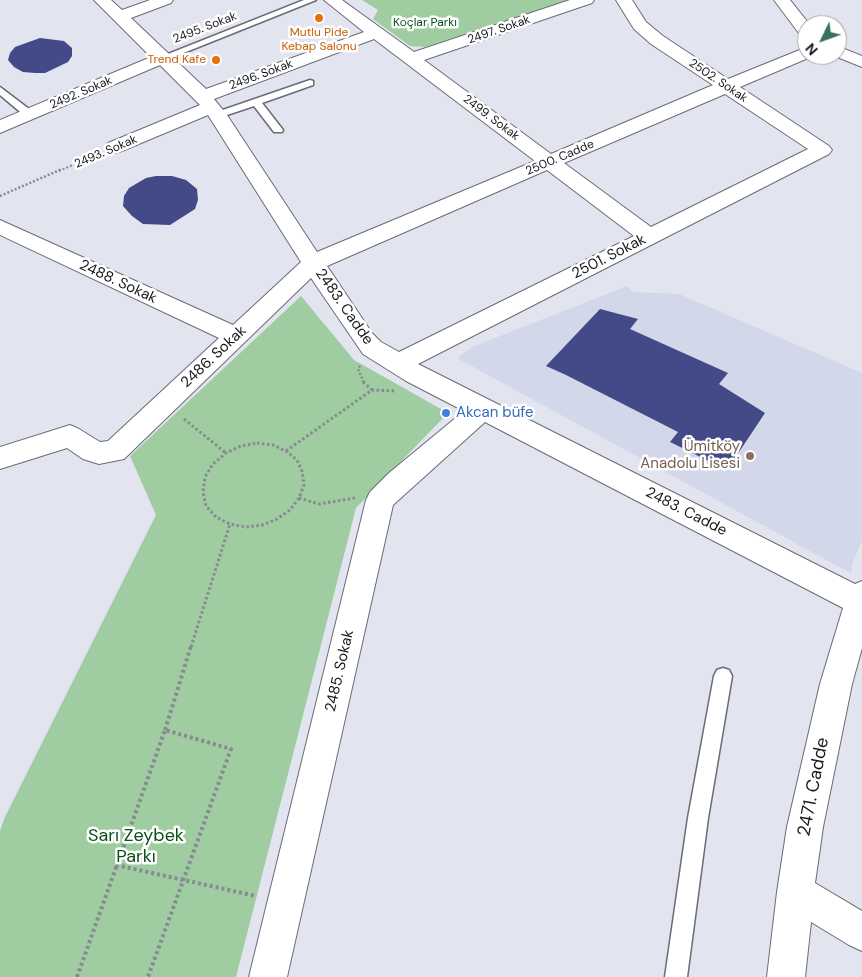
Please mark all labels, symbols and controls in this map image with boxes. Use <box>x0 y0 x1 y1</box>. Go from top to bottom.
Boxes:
street label: 2495. Sokak <box>171 9 239 47</box>
marker: Mutlu Pide Kebap Salonu <box>313 12 325 24</box>
street label: 2497. Sokak <box>466 13 532 47</box>
north arrow <box>797 15 847 65</box>
park label: Koçlar Parkı <box>393 16 457 30</box>
place label: Mutlu Pide Kebap Salonu <box>281 26 357 54</box>
text: N <box>801 40 822 59</box>
place label: Trend Kafe <box>147 53 206 67</box>
marker: Trend Kafe <box>210 54 222 66</box>
street label: 2502. Sokak <box>686 56 750 106</box>
street label: 2496. Sokak <box>227 57 295 93</box>
street label: 2492. Sokak <box>48 73 114 113</box>
street label: 2499. Sokak <box>460 92 522 144</box>
street label: 2493. Sokak <box>73 132 139 172</box>
street label: 2500. Cadde <box>524 137 596 179</box>
street label: 2501. Sokak <box>569 231 649 283</box>
street label: 2488. Sokak <box>76 256 160 308</box>
street label: 2483. Cadde <box>311 266 377 348</box>
street label: 2486. Sokak <box>177 322 251 392</box>
place label: Akcan büfe <box>456 404 534 422</box>
marker: Akcan büfe <box>440 407 452 419</box>
place label: Ümitköy Anadolu Lisesi <box>640 438 740 473</box>
marker: Ümitköy Anadolu Lisesi <box>744 450 756 462</box>
street label: 2483. Cadde <box>642 484 730 540</box>
street label: 2485. Sokak <box>322 628 358 714</box>
street label: 2471. Cadde <box>794 736 834 838</box>
park label: Sarı Zeybek Parkı <box>88 825 184 868</box>

